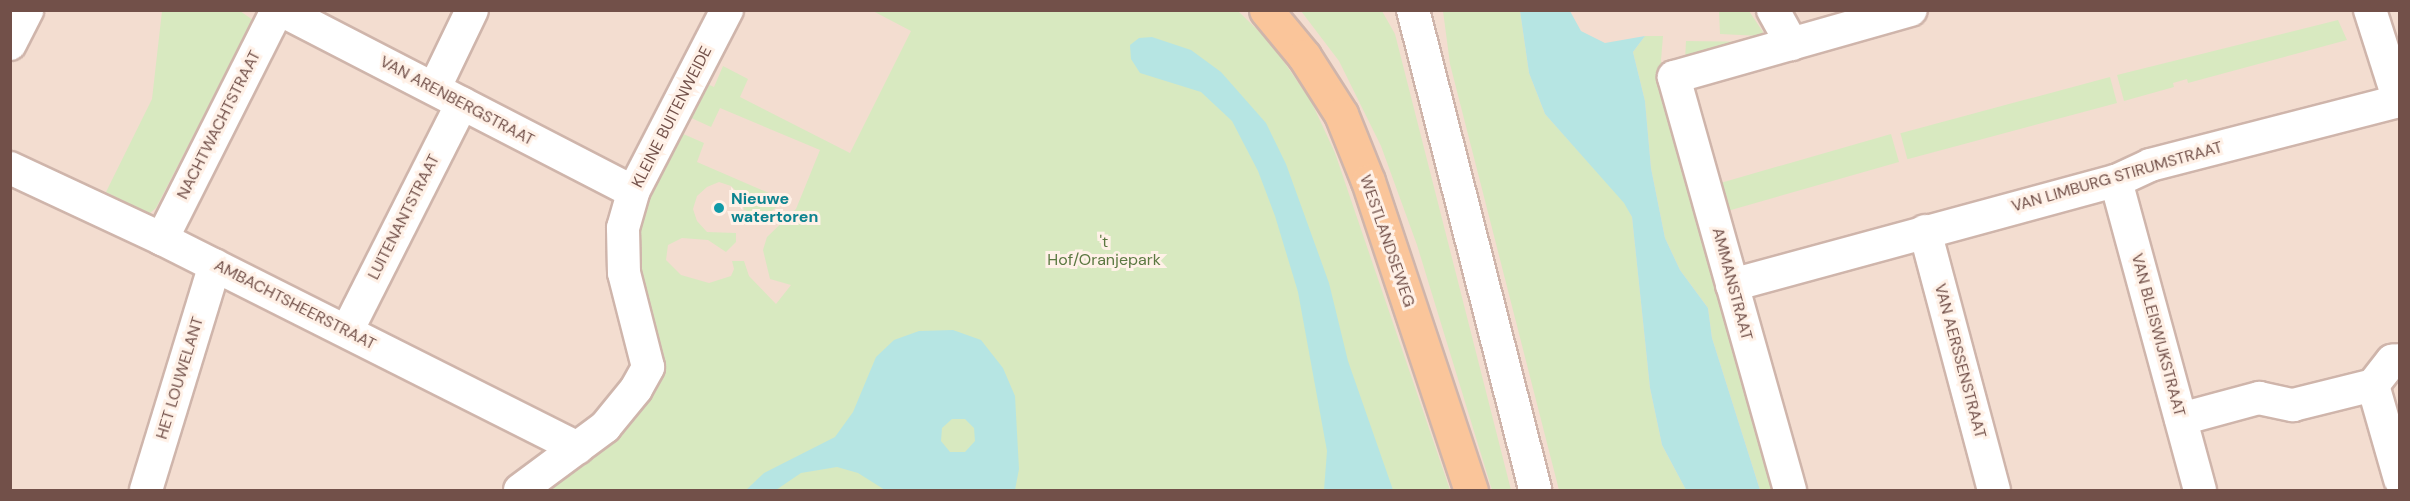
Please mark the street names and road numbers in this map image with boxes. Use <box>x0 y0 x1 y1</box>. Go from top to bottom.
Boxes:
street label: KLEINE BUITENWEIDE <box>628 43 716 191</box>
street label: NACHTWACHTSTRAAT <box>173 47 265 203</box>
street label: VAN ARENBERGSTRAAT <box>377 52 537 150</box>
street label: VAN LIMBURG STIRUMSTRAAT <box>2009 138 2225 216</box>
street label: LUITENANTSTRAAT <box>364 151 444 283</box>
street label: WESTLANDSEWEG <box>1355 172 1419 310</box>
street label: AMMANSTRAAT <box>1708 226 1756 342</box>
street label: VAN BLEISWIJKSTRAAT <box>2127 251 2189 419</box>
street label: AMBACHTSHEERSTRAAT <box>211 256 379 354</box>
street label: VAN AERSSENSTRAAT <box>1930 282 1990 440</box>
street label: HET LOUWELANT <box>152 314 208 442</box>

